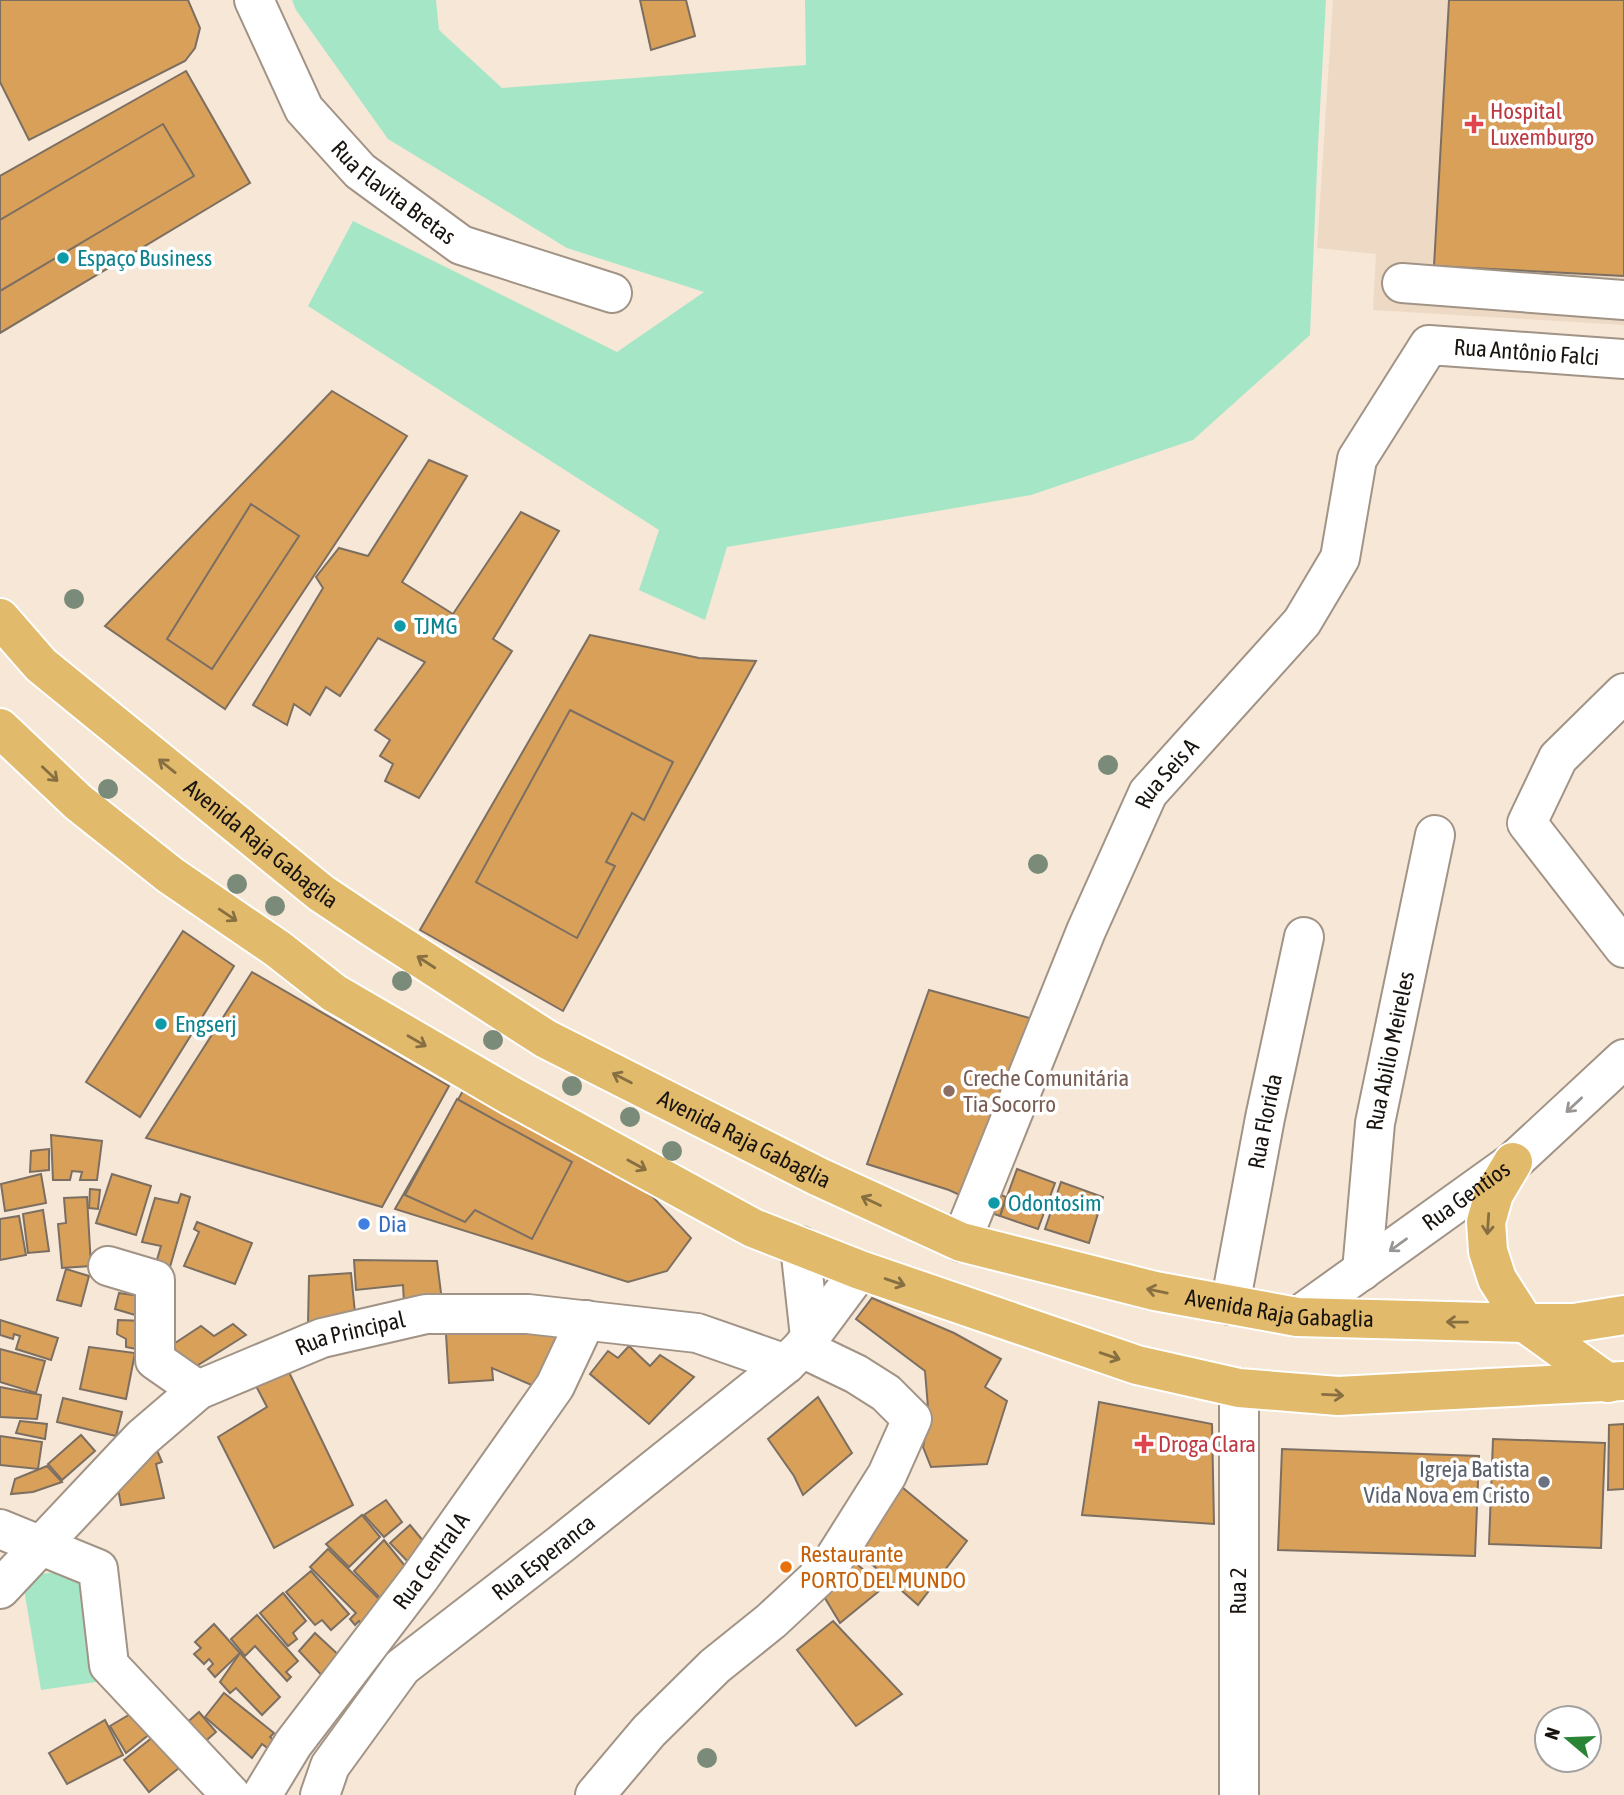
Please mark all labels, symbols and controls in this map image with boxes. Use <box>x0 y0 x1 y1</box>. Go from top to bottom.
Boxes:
place label: Hospital Luxemburgo <box>1490 98 1594 150</box>
marker: Hospital Luxemburgo <box>1464 114 1484 134</box>
street label: Rua Flavita Bretas <box>326 135 461 250</box>
place label: Espaço Business <box>77 245 212 271</box>
marker: Espaço Business <box>55 250 71 266</box>
street label: Rua Antônio Falci <box>1453 334 1600 370</box>
place label: TJMG <box>414 613 458 639</box>
marker: TJMG <box>392 618 408 634</box>
street label: Rua Seis A <box>1130 733 1204 813</box>
one-way arrow <box>158 759 176 774</box>
one-way arrow <box>41 766 58 783</box>
street label: Avenida Raja Gabaglia <box>179 774 343 914</box>
one-way arrow <box>218 908 237 922</box>
one-way arrow <box>417 955 436 970</box>
street label: Rua Abilio Meireles <box>1361 969 1419 1132</box>
place label: Engserj <box>175 1011 236 1037</box>
marker: Engserj <box>153 1016 169 1032</box>
one-way arrow <box>407 1034 427 1048</box>
place label: Creche Comunitária Tia Socorro <box>963 1065 1129 1117</box>
one-way arrow <box>612 1070 633 1084</box>
street label: Rua Florida <box>1243 1071 1287 1171</box>
marker: Creche Comunitária Tia Socorro <box>941 1083 957 1099</box>
street label: Avenida Raja Gabaglia <box>654 1085 835 1194</box>
one-way arrow <box>1565 1097 1583 1113</box>
street label: Rua Gentios <box>1417 1156 1515 1236</box>
one-way arrow <box>626 1158 646 1172</box>
place label: Odontosim <box>1008 1190 1101 1216</box>
one-way arrow <box>861 1194 882 1207</box>
marker: Odontosim <box>986 1195 1002 1211</box>
place label: Dia <box>378 1211 407 1237</box>
one-way arrow <box>1481 1212 1494 1235</box>
marker: Dia <box>356 1216 372 1232</box>
one-way arrow <box>1389 1238 1408 1253</box>
one-way arrow <box>883 1277 905 1289</box>
one-way arrow <box>1146 1283 1169 1297</box>
street label: Avenida Raja Gabaglia <box>1183 1284 1374 1332</box>
street label: Rua Principal <box>291 1306 408 1361</box>
one-way arrow <box>1446 1316 1469 1329</box>
one-way arrow <box>1098 1351 1120 1363</box>
one-way arrow <box>1321 1389 1344 1402</box>
place label: Droga Clara <box>1158 1431 1256 1457</box>
marker: Droga Clara <box>1136 1436 1152 1452</box>
place label: Igreja Batista Vida Nova em Cristo <box>1364 1456 1530 1508</box>
marker: Igreja Batista Vida Nova em Cristo <box>1536 1474 1552 1490</box>
street label: Rua Central A <box>388 1507 475 1614</box>
street label: Rua Esperanca <box>487 1509 600 1605</box>
place label: Restaurante PORTO DEL MUNDO <box>800 1541 966 1593</box>
marker: Restaurante PORTO DEL MUNDO <box>778 1559 794 1575</box>
street label: Rua 2 <box>1225 1567 1251 1615</box>
north arrow <box>1533 1704 1603 1774</box>
text: N <box>1540 1725 1564 1742</box>

